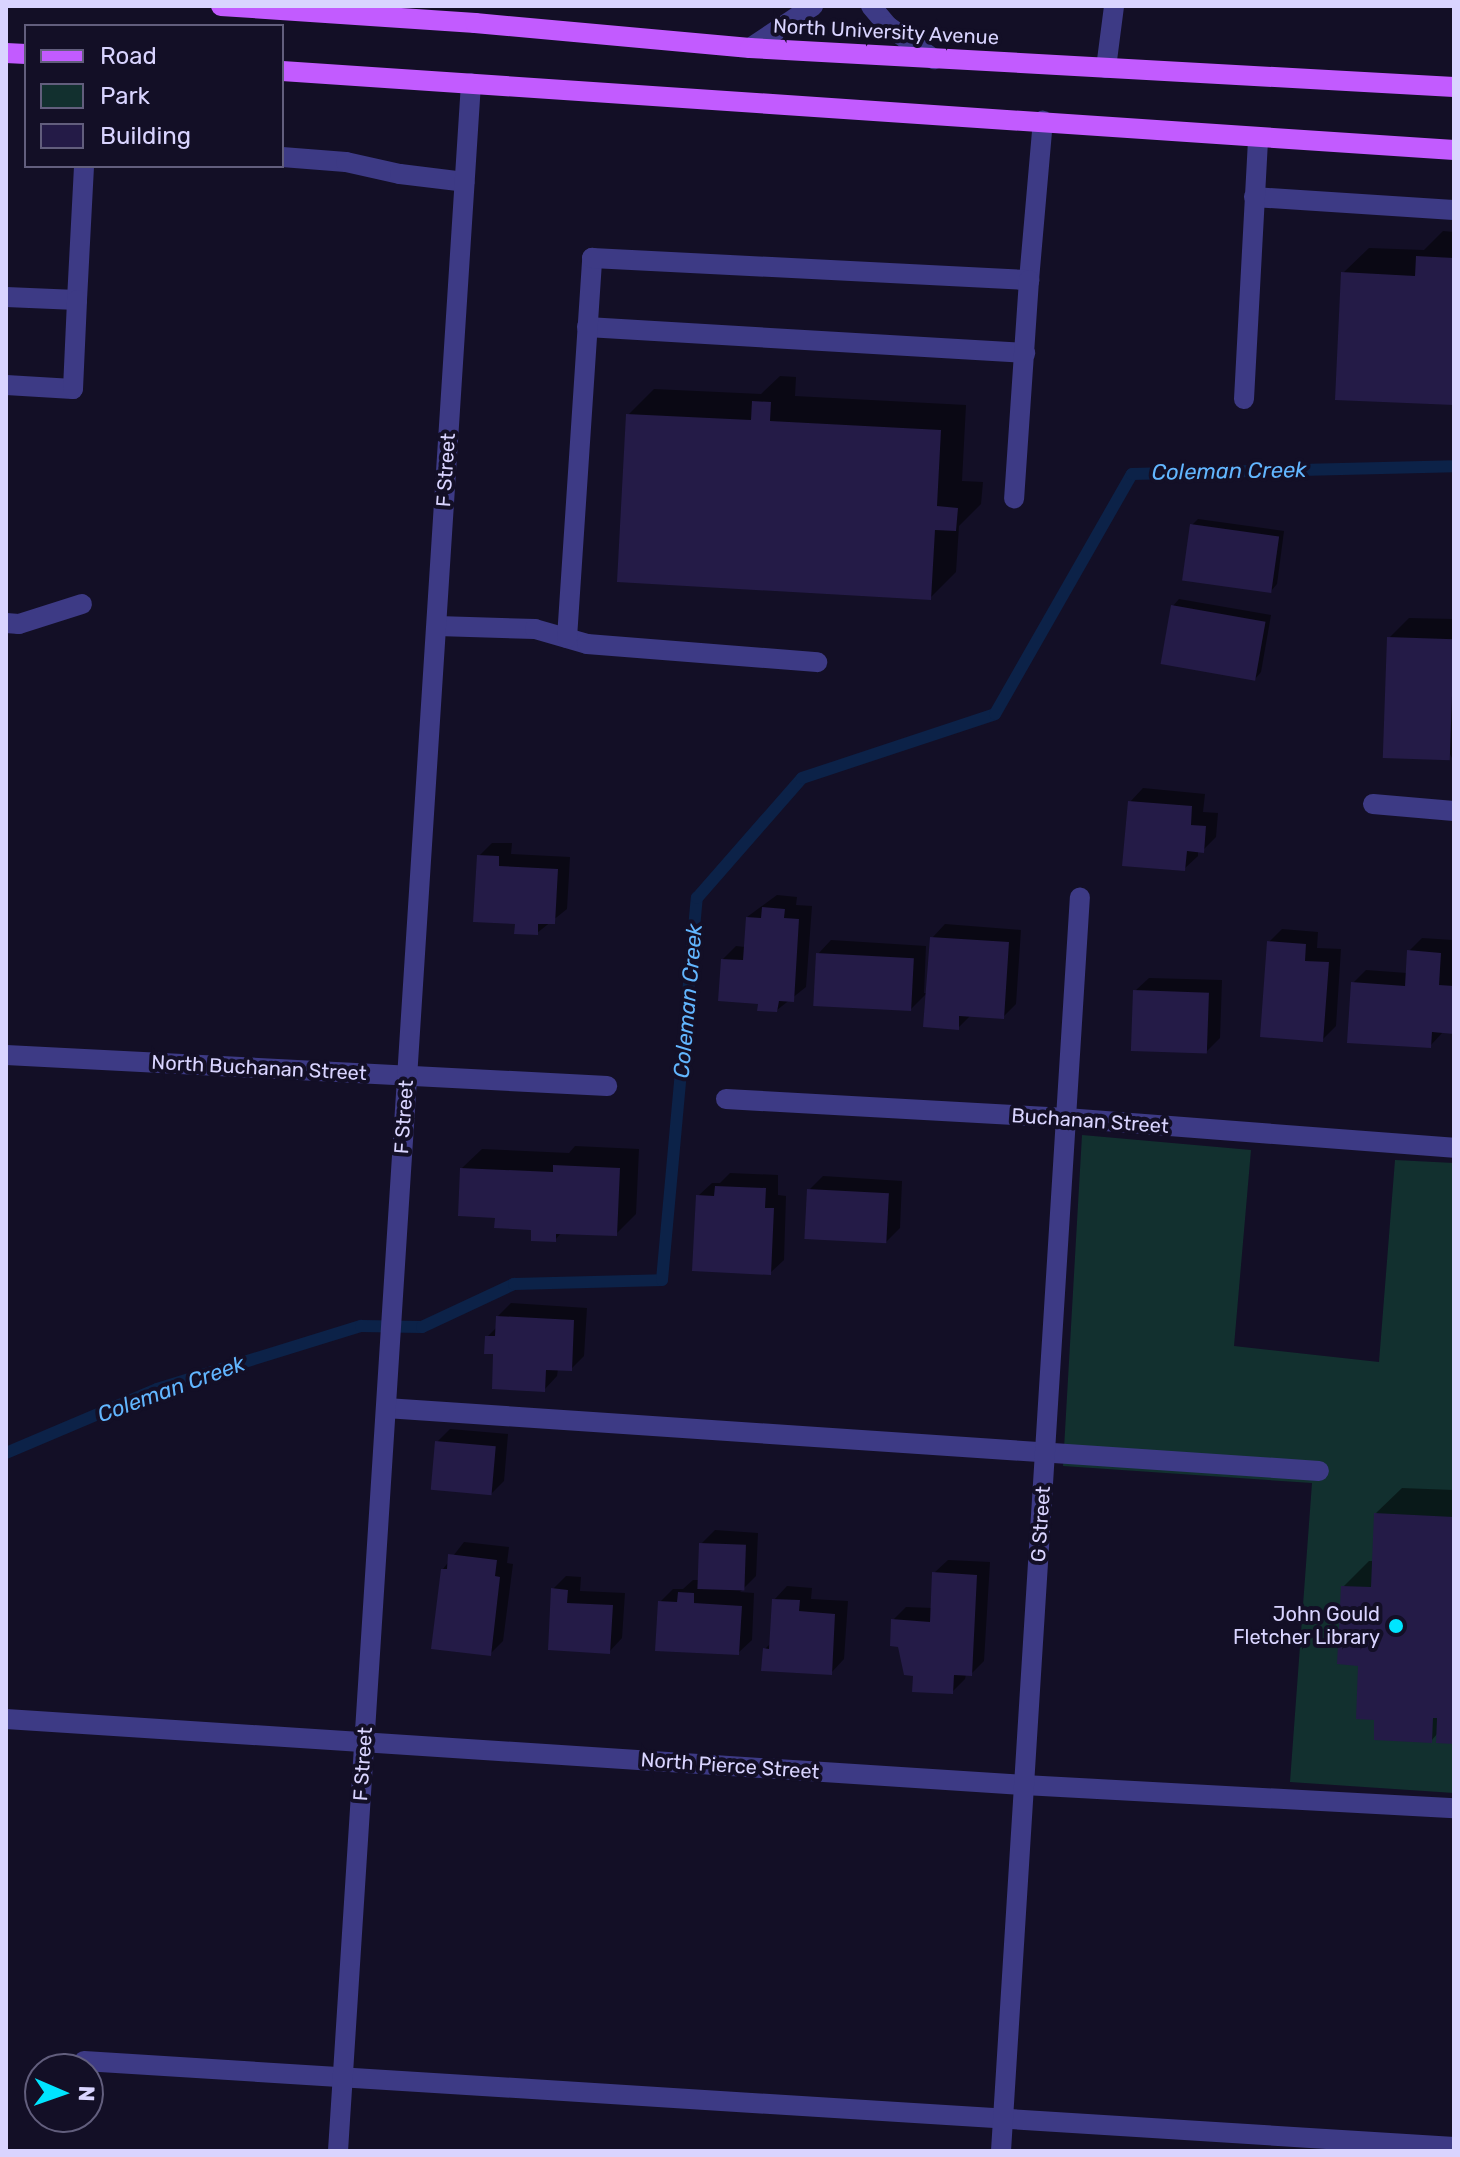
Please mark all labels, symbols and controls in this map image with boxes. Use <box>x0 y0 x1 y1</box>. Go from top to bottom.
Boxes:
street label: North University Avenue <box>772 14 1000 50</box>
legend <box>24 24 284 168</box>
text: Road <box>100 42 157 70</box>
text: Park <box>100 82 150 110</box>
text: Building <box>100 122 191 150</box>
street label: F Street <box>431 432 461 508</box>
water label: Coleman Creek <box>1151 456 1307 486</box>
water label: Coleman Creek <box>668 923 708 1079</box>
street label: North Buchanan Street <box>151 1050 367 1086</box>
street label: F Street <box>389 1079 419 1155</box>
street label: Buchanan Street <box>1011 1104 1169 1138</box>
water label: Coleman Creek <box>94 1350 248 1428</box>
street label: G Street <box>1026 1485 1056 1563</box>
place label: John Gould Fletcher Library <box>1232 1602 1380 1649</box>
marker: John Gould Fletcher Library <box>1387 1617 1405 1635</box>
street label: F Street <box>348 1726 378 1802</box>
street label: North Pierce Street <box>640 1748 820 1784</box>
north arrow <box>24 2053 104 2133</box>
text: N <box>73 2085 100 2102</box>

